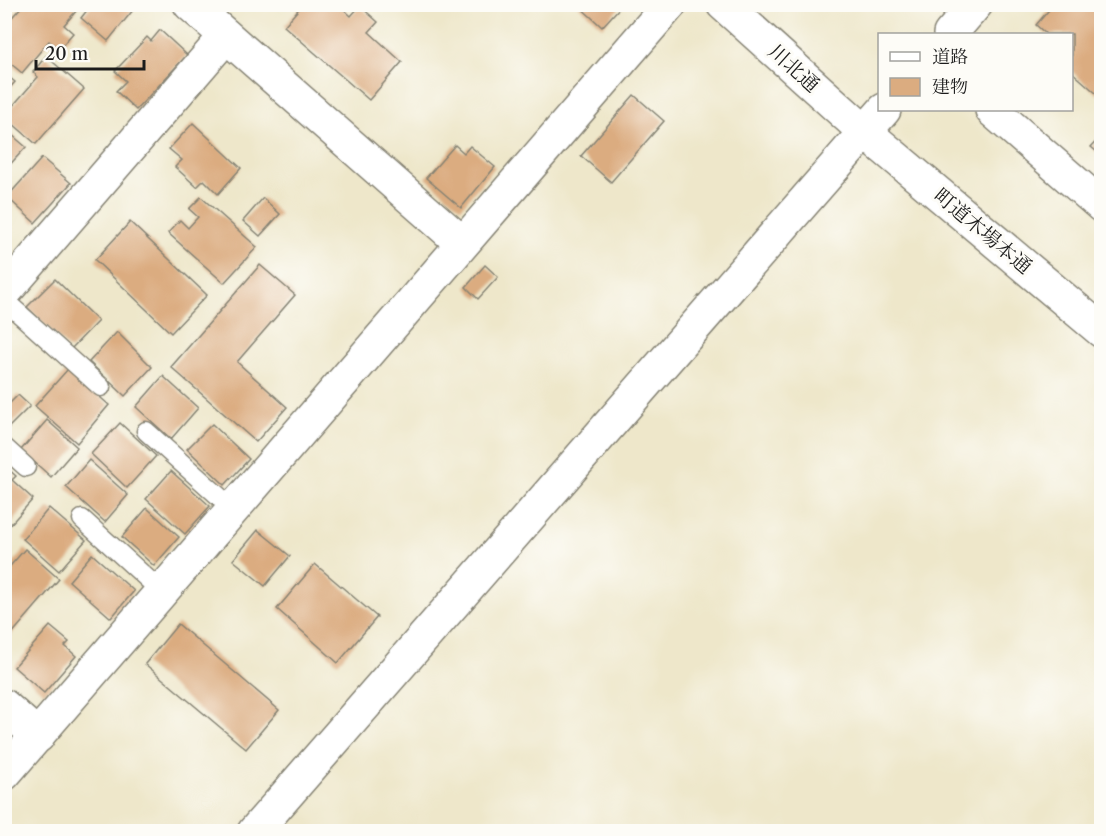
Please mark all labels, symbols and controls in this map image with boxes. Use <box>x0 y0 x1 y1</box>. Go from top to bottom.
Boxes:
scale bar <box>36 33 144 71</box>
legend <box>878 33 1073 111</box>
street label: 川北通 <box>764 39 824 97</box>
text: 20 m <box>45 43 89 65</box>
text: 道路 <box>932 46 968 68</box>
text: 建物 <box>932 76 968 98</box>
street label: 町道木場本通 <box>929 183 1037 279</box>

